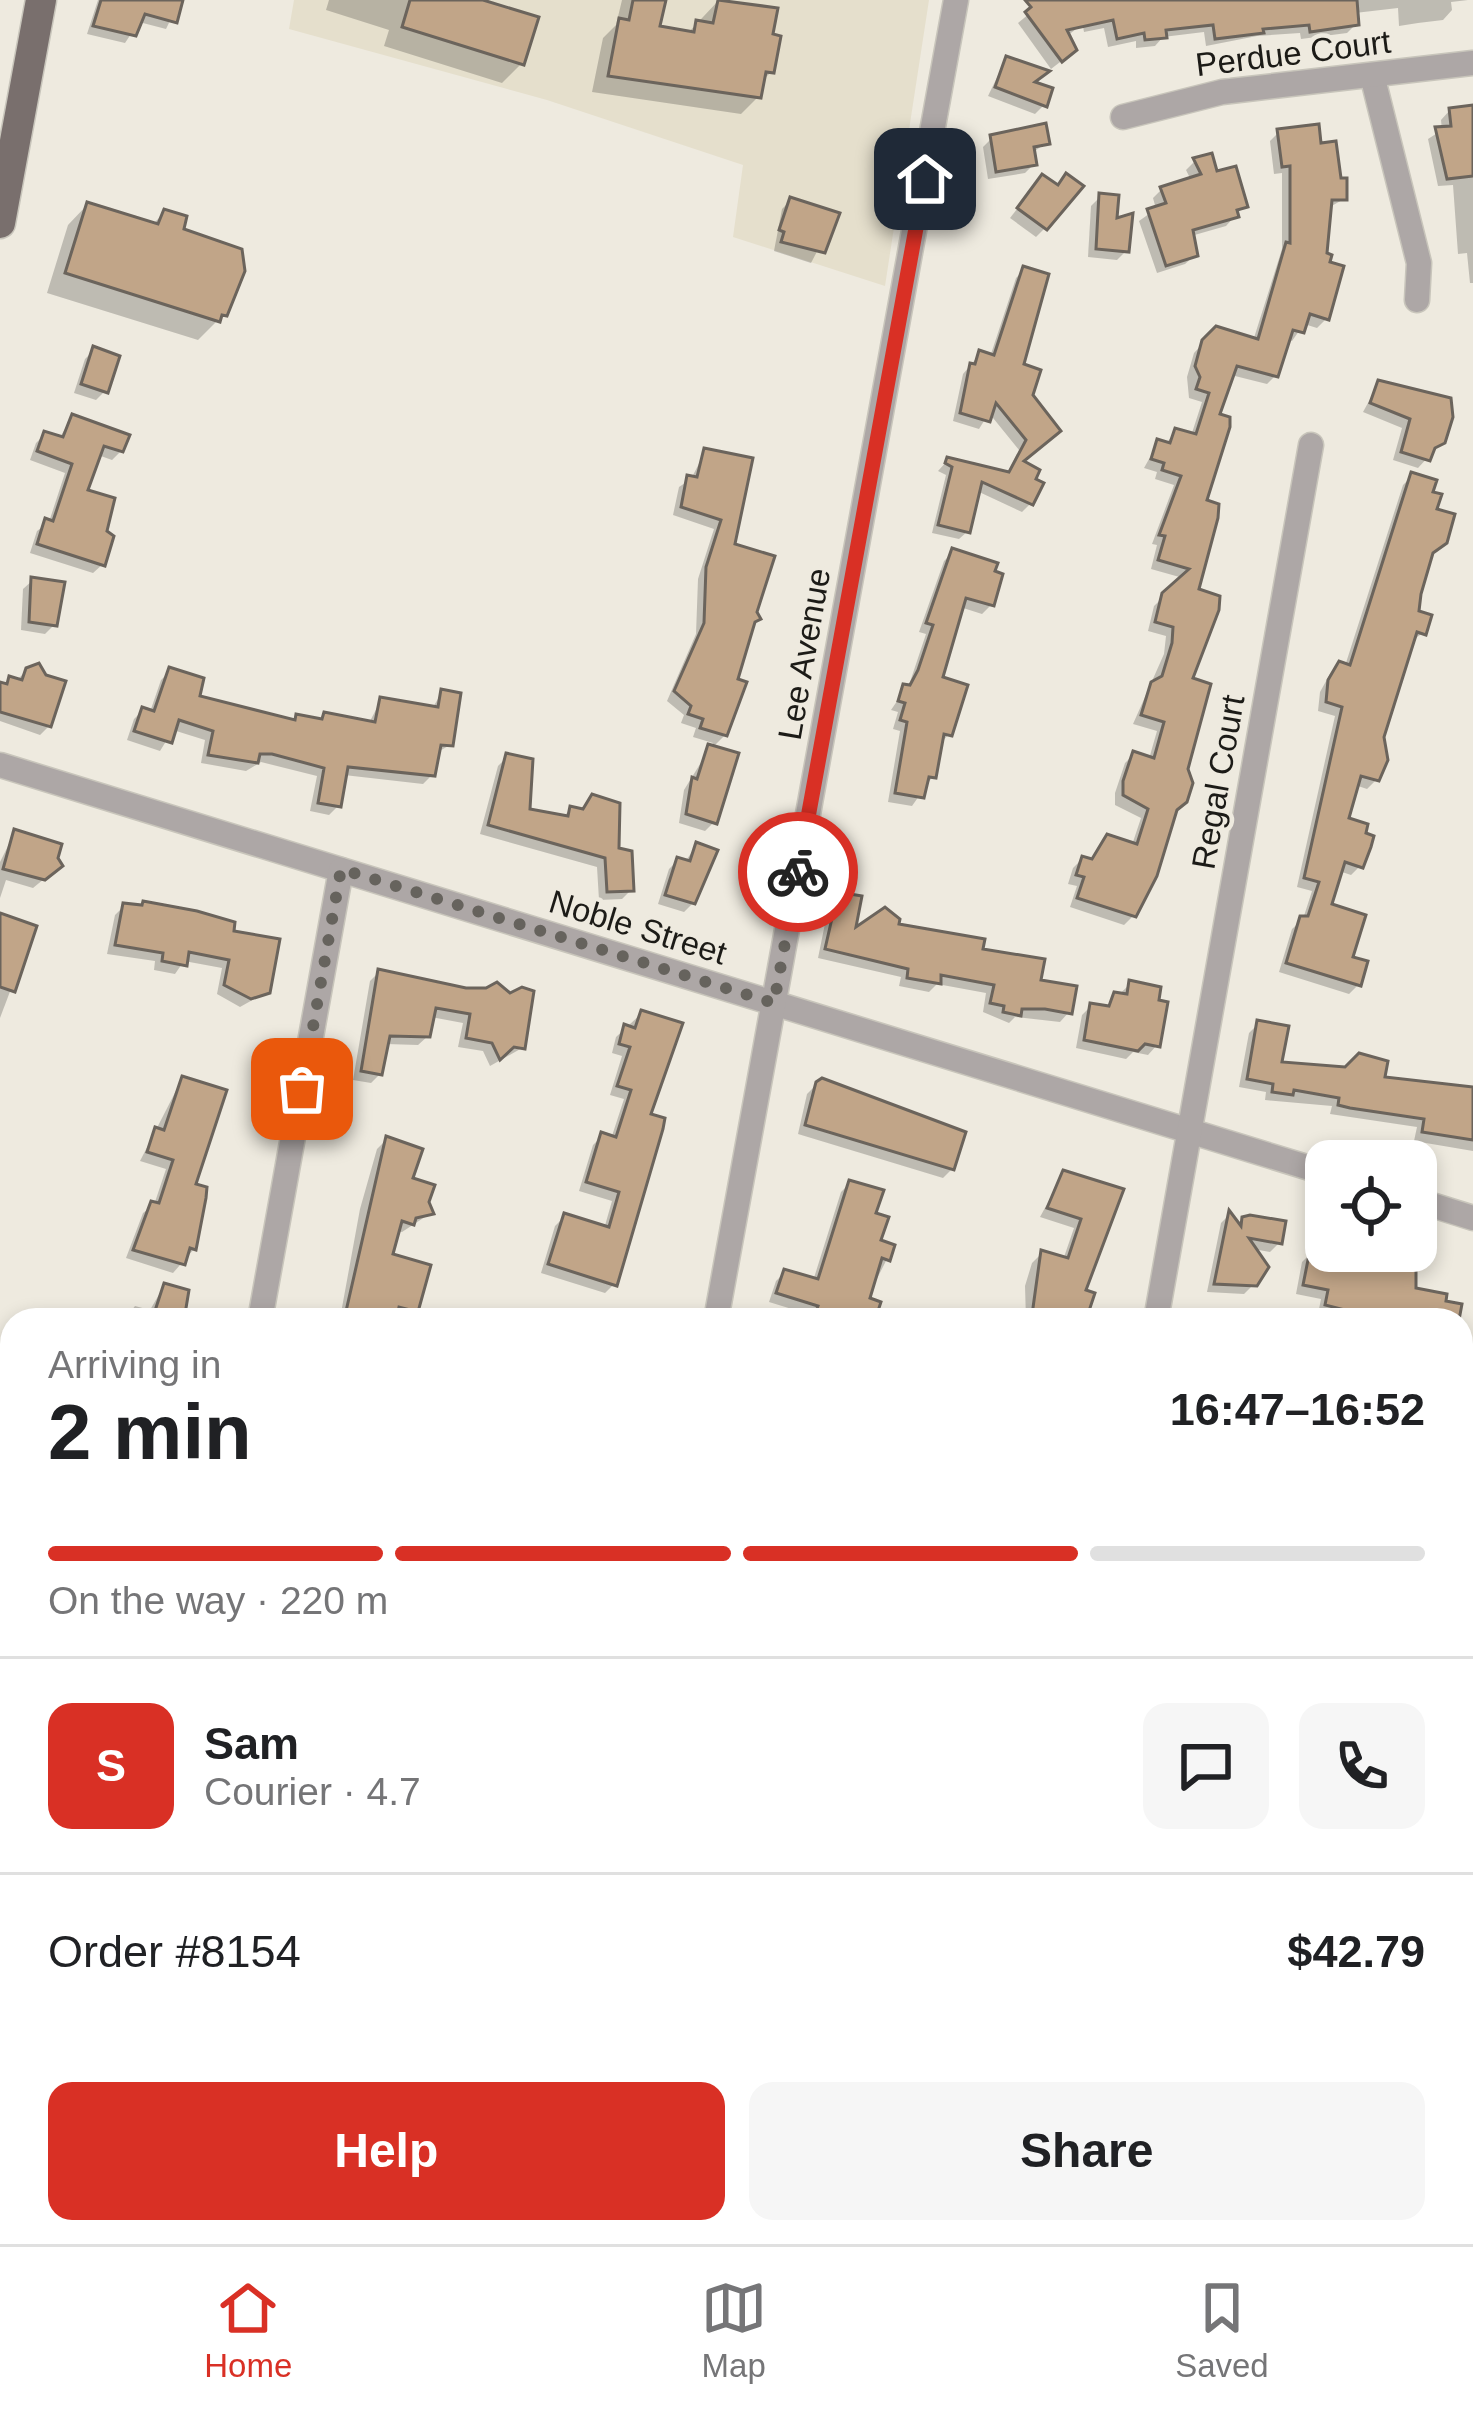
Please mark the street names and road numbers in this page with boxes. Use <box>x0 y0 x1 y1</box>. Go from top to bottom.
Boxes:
street label: Perdue Court <box>1193 23 1393 83</box>
street label: Lee Avenue <box>771 565 837 743</box>
street label: Regal Court <box>1184 692 1252 872</box>
street label: Noble Street <box>545 882 731 972</box>

